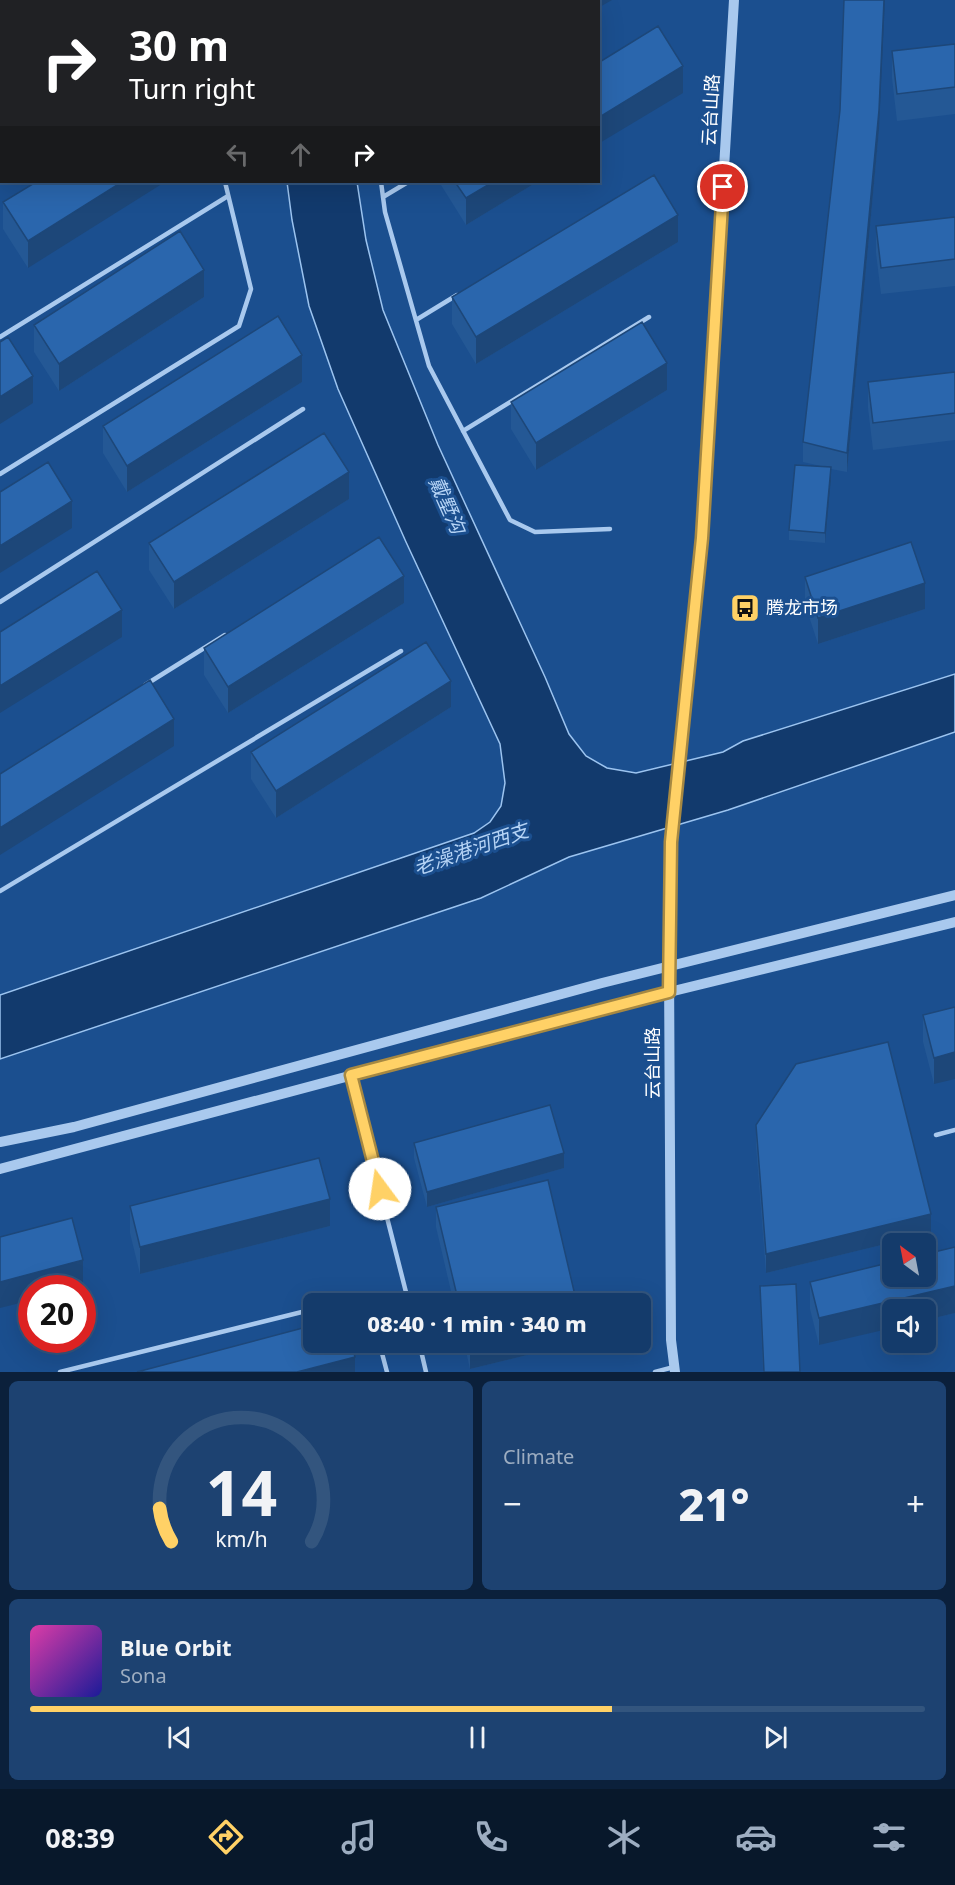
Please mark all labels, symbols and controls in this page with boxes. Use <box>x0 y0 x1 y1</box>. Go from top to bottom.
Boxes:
text: 30 m <box>129 16 229 73</box>
icon: right <box>30 24 108 102</box>
text: Turn right <box>129 70 255 107</box>
street label: 云台山路 <box>696 73 724 147</box>
icon: left <box>221 138 254 171</box>
icon: ahead <box>284 138 317 171</box>
icon: right <box>347 138 380 171</box>
pin <box>697 161 748 212</box>
icon: arrive <box>706 170 739 203</box>
water label: 戴墅沟 <box>423 472 473 540</box>
bus stop icon: 腾龙市场 <box>729 592 761 624</box>
place label: 腾龙市场 <box>766 595 838 619</box>
water label: 老澡港河西支 <box>410 816 534 881</box>
street label: 云台山路 <box>640 1027 664 1099</box>
position arrow <box>348 1157 412 1221</box>
north arrow <box>882 1233 936 1287</box>
map controls <box>882 1233 936 1353</box>
speed limit sign: 20 <box>18 1275 96 1353</box>
button: sound <box>882 1299 936 1353</box>
text: 08:40 · 1 min · 340 m <box>367 1308 587 1338</box>
text: Climate <box>503 1443 574 1470</box>
text: 14 <box>205 1449 277 1534</box>
text: 21° <box>678 1473 750 1534</box>
text: − <box>503 1481 522 1526</box>
text: + <box>906 1481 925 1526</box>
text: km/h <box>215 1525 267 1554</box>
text: Blue Orbit <box>120 1632 232 1662</box>
text: Sona <box>120 1662 167 1689</box>
icon: previous <box>163 1721 196 1754</box>
icon: pause <box>461 1721 494 1754</box>
icon: next <box>759 1721 792 1754</box>
icon: directions <box>205 1816 247 1858</box>
icon: music <box>338 1816 380 1858</box>
icon: phone <box>470 1816 512 1858</box>
icon: climate <box>603 1816 645 1858</box>
icon: car <box>735 1816 777 1858</box>
icon: filters <box>868 1816 910 1858</box>
text: 08:39 <box>45 1819 115 1856</box>

